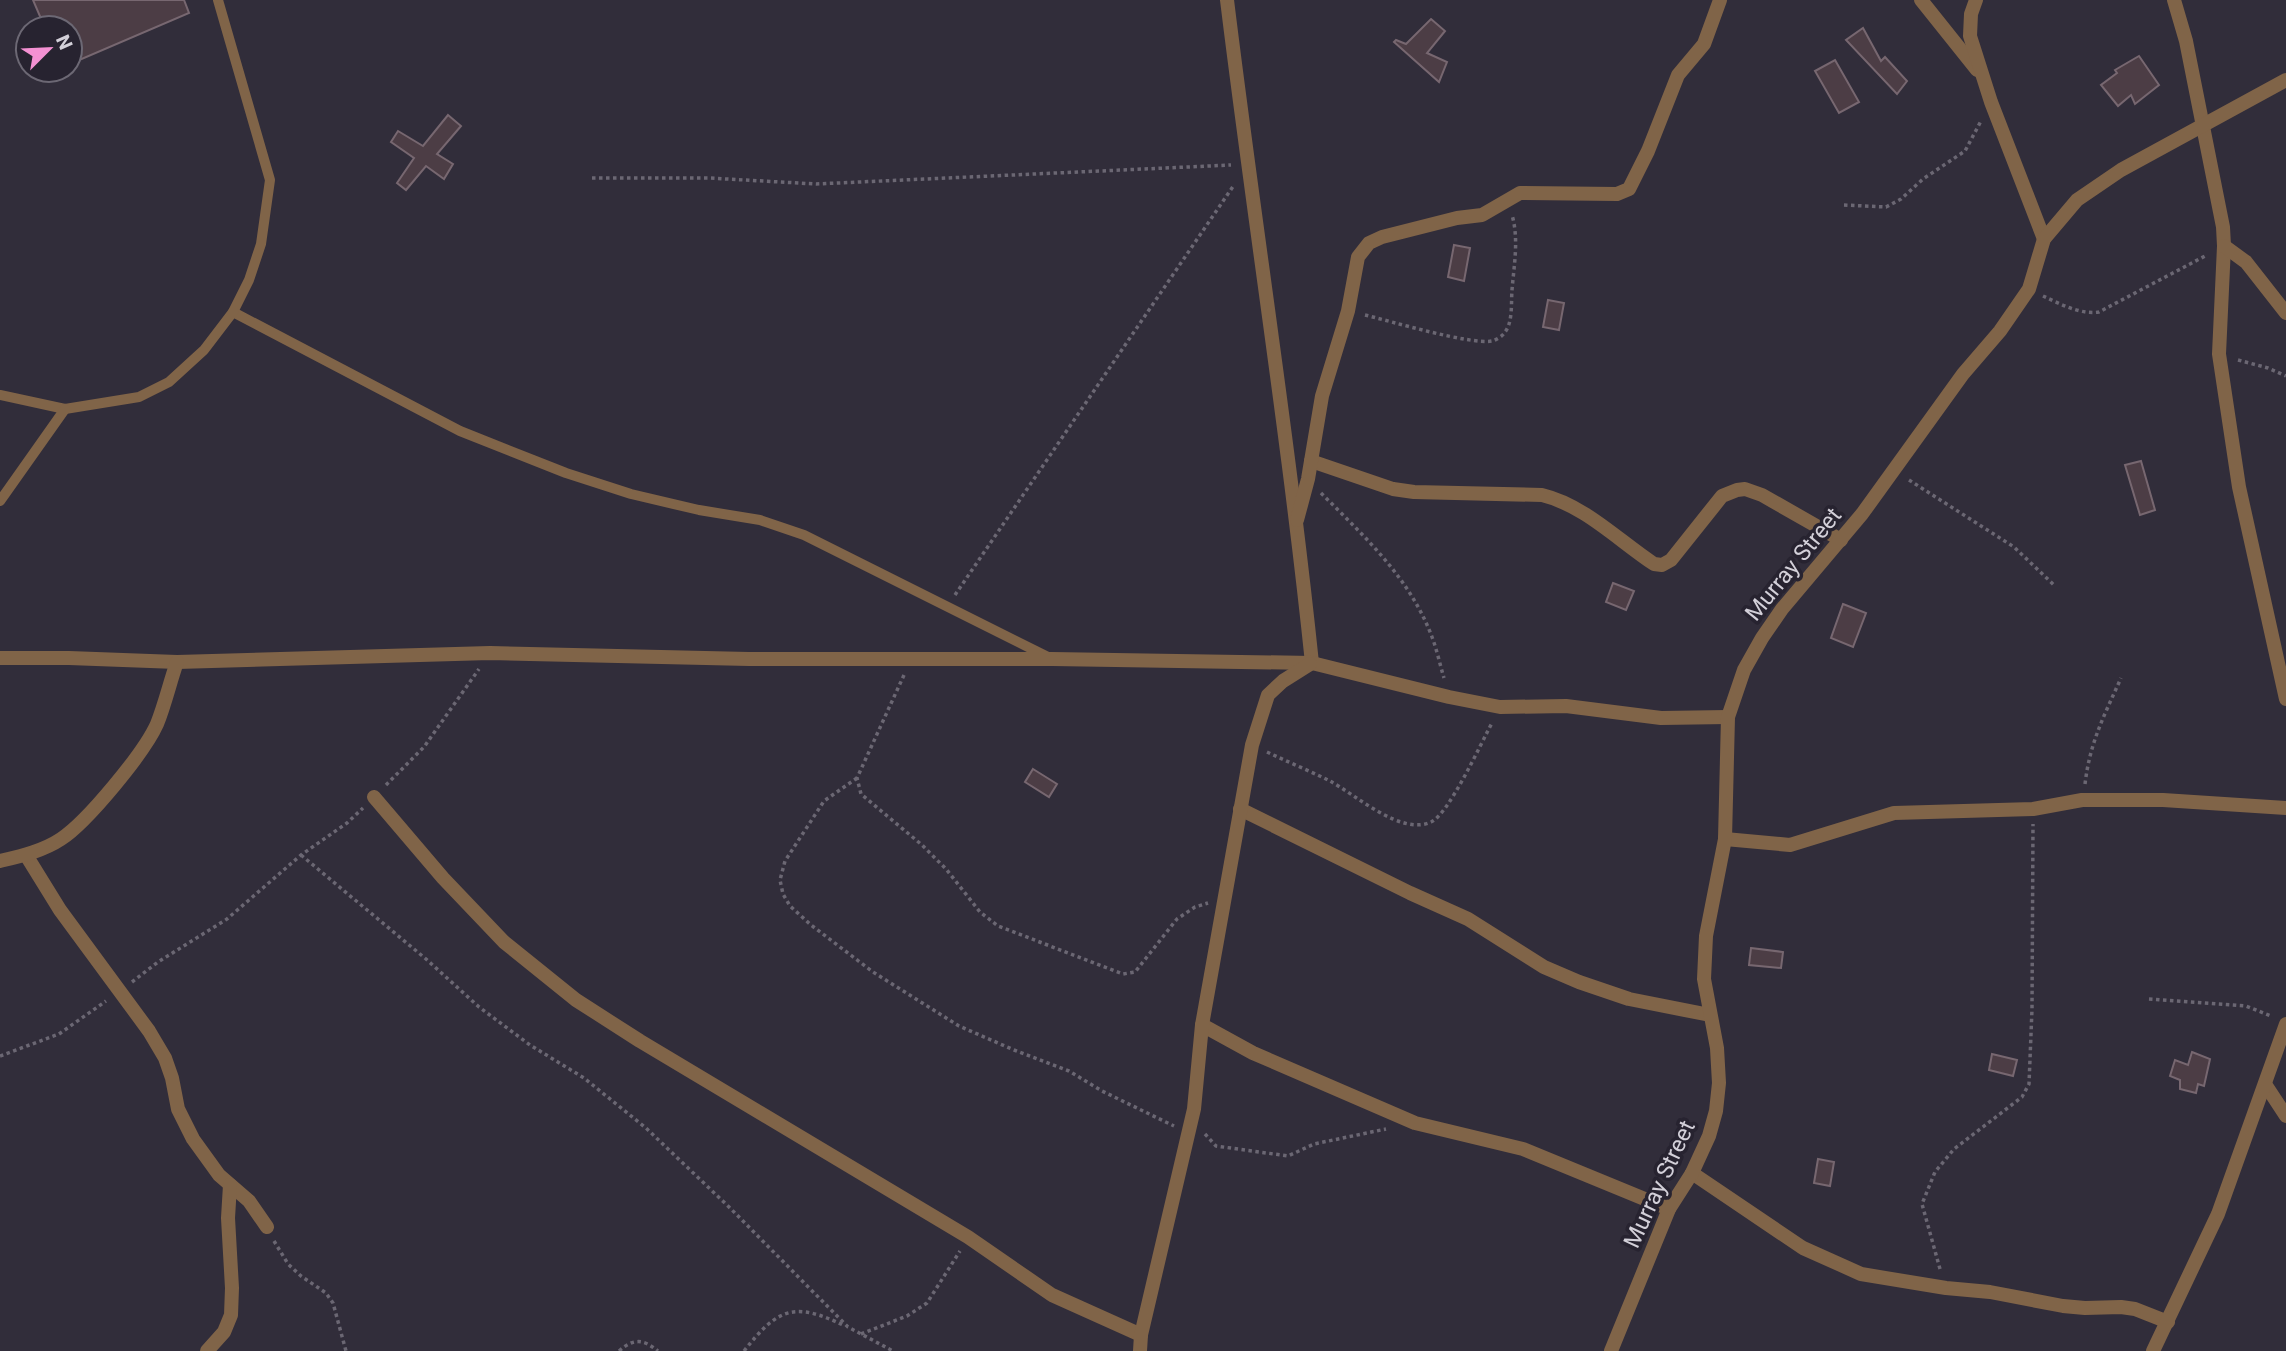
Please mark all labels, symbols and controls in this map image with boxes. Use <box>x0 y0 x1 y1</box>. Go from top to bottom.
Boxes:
north arrow <box>14 14 84 84</box>
text: N <box>51 31 77 53</box>
street label: Murray Street <box>1740 502 1847 626</box>
street label: Murray Street <box>1618 1116 1701 1252</box>

